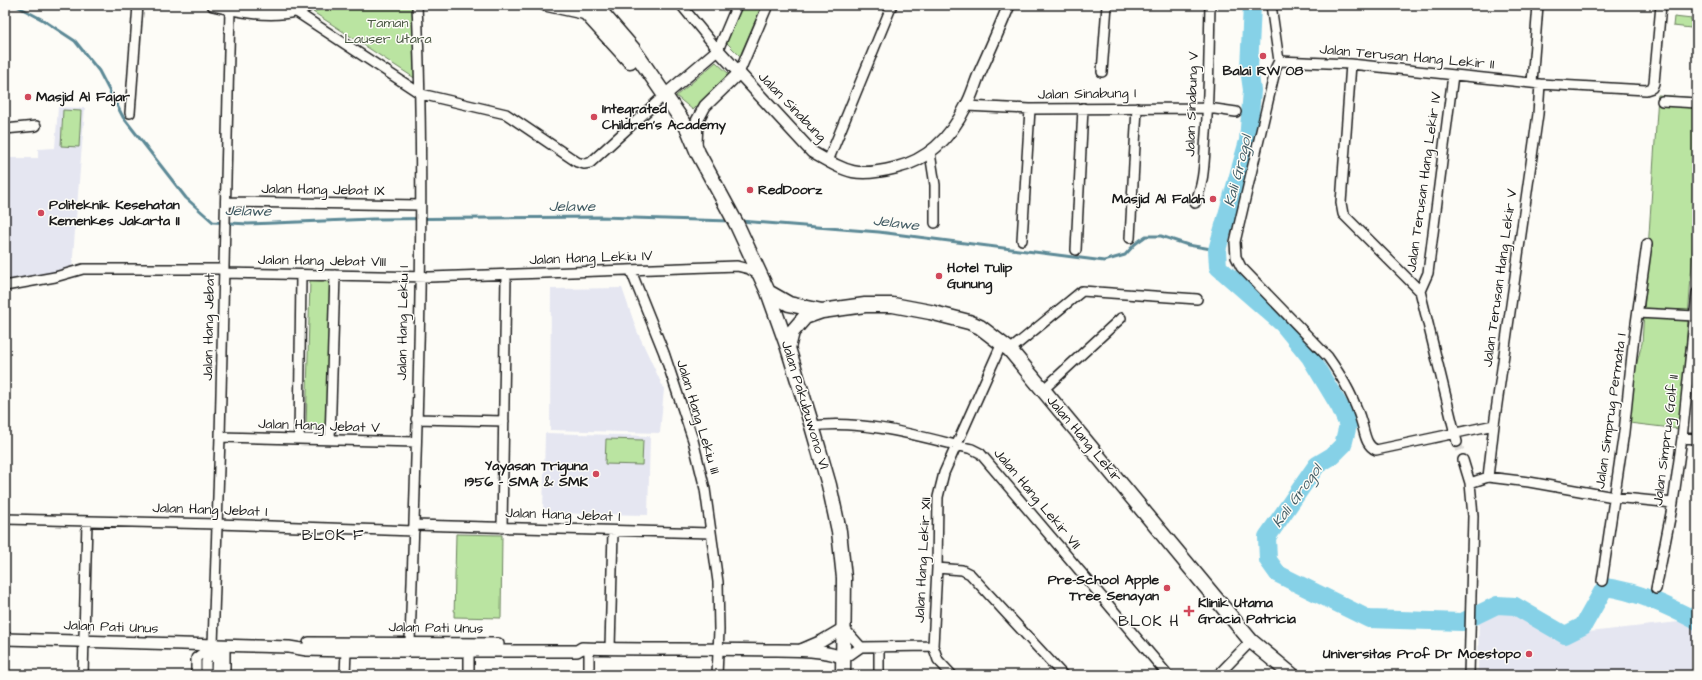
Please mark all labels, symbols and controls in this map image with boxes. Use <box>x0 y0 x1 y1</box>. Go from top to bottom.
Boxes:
park label: Taman Lauser Utara <box>344 13 432 49</box>
street label: Jalan Terusan Hang Lekir II <box>1319 39 1495 75</box>
street label: Jalan Sinabung V <box>1180 51 1204 157</box>
marker: Balai RW 08 <box>1258 51 1268 61</box>
place label: Balai RW 08 <box>1223 61 1303 81</box>
street label: Jalan Sinabung <box>753 67 831 147</box>
street label: Jalan Sinabung I <box>1038 83 1136 105</box>
place label: Masjid Al Fajar <box>36 87 130 107</box>
street label: Jalan Terusan Hang Lekir IV <box>1401 90 1447 274</box>
marker: Masjid Al Fajar <box>23 92 33 102</box>
place label: Integrated Children's Academy <box>602 99 726 135</box>
marker: Integrated Children's Academy <box>589 112 599 122</box>
water label: Kali Grogol <box>1219 131 1258 209</box>
street label: Jalan Hang Jebat IX <box>261 179 386 201</box>
place label: RedDoorz <box>758 180 823 200</box>
marker: RedDoorz <box>745 185 755 195</box>
street label: Jalan Terusan Hang Lekir V <box>1478 187 1522 368</box>
place label: Masjid Al Falah <box>1112 189 1206 209</box>
marker: Masjid Al Falah <box>1208 194 1218 204</box>
place label: Politeknik Kesehatan Kemenkes Jakarta II <box>49 195 180 231</box>
water label: Jelawe <box>549 196 596 217</box>
water label: Jelawe <box>225 200 272 222</box>
marker: Politeknik Kesehatan Kemenkes Jakarta II <box>36 208 46 218</box>
water label: Jelawe <box>872 210 921 236</box>
street label: Jalan Hang Lekiu IV <box>529 246 653 270</box>
street label: Jalan Hang Jebat VIII <box>258 250 386 272</box>
place label: Hotel Tulip Gunung <box>947 258 1013 295</box>
street label: Jalan Hang Lekiu I <box>392 265 414 381</box>
marker: Hotel Tulip Gunung <box>934 271 944 281</box>
street label: Jalan Hang Jebat <box>198 273 220 381</box>
street label: Jalan Simprug Permata I <box>1590 332 1632 490</box>
street label: Jalan Pakubuwono VI <box>776 338 834 472</box>
street label: Jalan Hang Lekiu III <box>671 357 725 477</box>
street label: Jalan Simprug Golf II <box>1648 373 1684 507</box>
street label: Jalan Hang Lekir <box>1042 391 1126 487</box>
street label: Jalan Hang Jebat V <box>258 414 380 438</box>
street label: Jalan Hang Lekir VII <box>989 444 1085 554</box>
place label: Yayasan Triguna 1956 - SMA & SMK <box>465 456 589 492</box>
water label: Kali Grogol <box>1267 459 1329 532</box>
marker: Yayasan Triguna 1956 - SMA & SMK <box>591 469 601 479</box>
street label: Jalan Hang Lekir XII <box>910 497 936 623</box>
street label: Jalan Hang Jebat I <box>152 498 268 522</box>
street label: Jalan Hang Jebat I <box>505 503 621 527</box>
district label: BLOK F <box>302 525 364 546</box>
place label: Pre-School Apple Tree Senayan <box>1048 570 1159 606</box>
marker: Pre-School Apple Tree Senayan <box>1162 583 1172 593</box>
place label: Klinik Utama Gracia Patricia <box>1198 593 1297 629</box>
marker: Klinik Utama Gracia Patricia <box>1183 605 1195 617</box>
district label: BLOK H <box>1118 611 1180 632</box>
street label: Jalan Pati Unus <box>63 615 159 639</box>
street label: Jalan Pati Unus <box>388 617 484 639</box>
place label: Universitas Prof Dr Moestopo <box>1323 644 1521 664</box>
marker: Universitas Prof Dr Moestopo <box>1524 649 1534 659</box>

